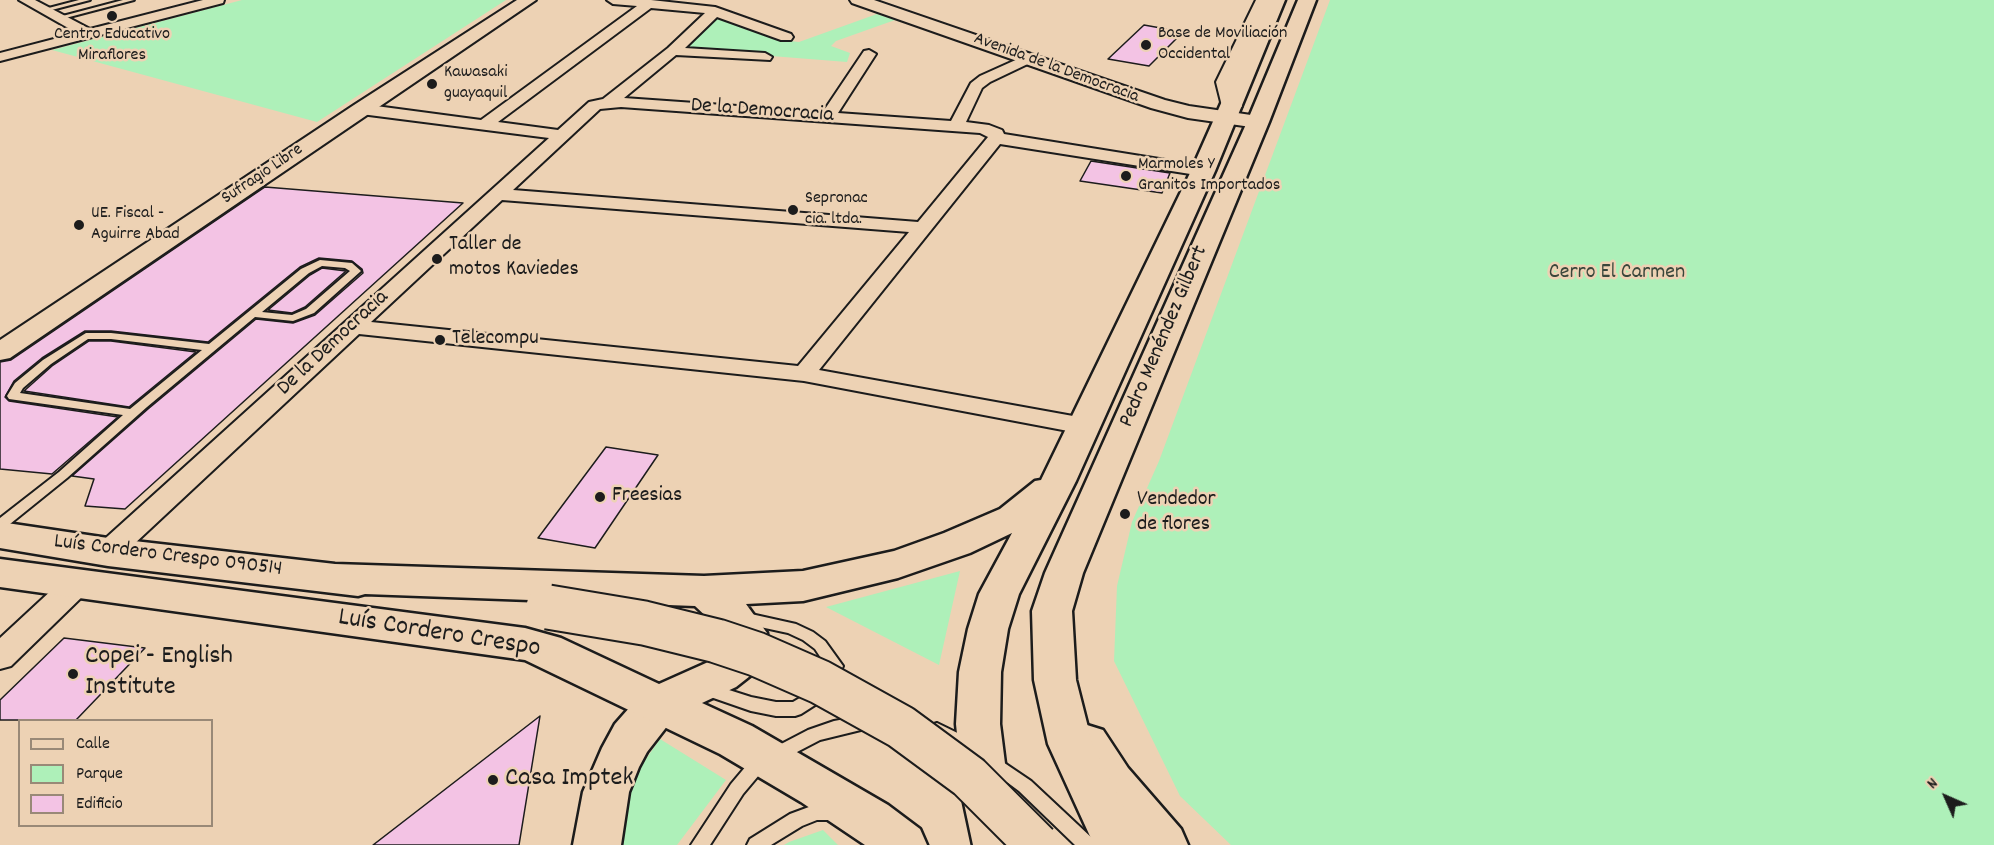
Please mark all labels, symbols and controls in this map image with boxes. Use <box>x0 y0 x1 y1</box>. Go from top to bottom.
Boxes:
marker: Centro Educativo Miraflores <box>105 9 119 23</box>
place label: Base de Moviliación Occidental <box>1158 24 1287 66</box>
place label: Centro Educativo Miraflores <box>54 25 170 68</box>
street label: Avenida de la Democracia <box>970 29 1142 109</box>
marker: Base de Moviliación Occidental <box>1139 38 1153 52</box>
place label: Kawasaki guayaquil <box>444 63 507 106</box>
marker: Kawasaki guayaquil <box>425 77 439 91</box>
street label: De la Democracia <box>690 94 834 130</box>
street label: Sufragio Libre <box>218 140 308 210</box>
place label: Marmoles Y Granitos Importados <box>1138 155 1280 198</box>
marker: Marmoles Y Granitos Importados <box>1119 169 1133 183</box>
place label: Sepronac cia. ltda. <box>805 189 868 232</box>
marker: Sepronac cia. ltda. <box>786 203 800 217</box>
place label: UE. Fiscal - Aguirre Abad <box>91 204 180 246</box>
marker: UE. Fiscal - Aguirre Abad <box>72 218 86 232</box>
place label: Taller de motos Kaviedes <box>449 233 579 284</box>
street label: Pedro Menéndez Gilbert <box>1115 242 1215 432</box>
marker: Taller de motos Kaviedes <box>430 252 444 266</box>
park label: Cerro El Carmen <box>1549 261 1685 287</box>
street label: De la Democracia <box>273 286 395 402</box>
place label: Telecompu <box>452 327 539 353</box>
marker: Telecompu <box>433 333 447 347</box>
place label: Freesias <box>612 484 682 510</box>
place label: Vendedor de flores <box>1137 488 1216 540</box>
marker: Freesias <box>593 490 607 504</box>
marker: Vendedor de flores <box>1118 507 1132 521</box>
street label: Luís Cordero Crespo 090514 <box>52 530 284 584</box>
street label: Luís Cordero Crespo <box>336 603 542 667</box>
place label: Copei - English Institute <box>85 642 233 705</box>
marker: Copei - English Institute <box>66 667 80 681</box>
legend <box>18 719 213 827</box>
text: Calle <box>76 732 110 757</box>
text: Parque <box>76 762 123 787</box>
place label: Casa Imptek <box>505 764 633 796</box>
north arrow <box>1916 767 1976 827</box>
marker: Casa Imptek <box>486 773 500 787</box>
text: N <box>1922 773 1944 795</box>
text: Edificio <box>76 792 123 817</box>

